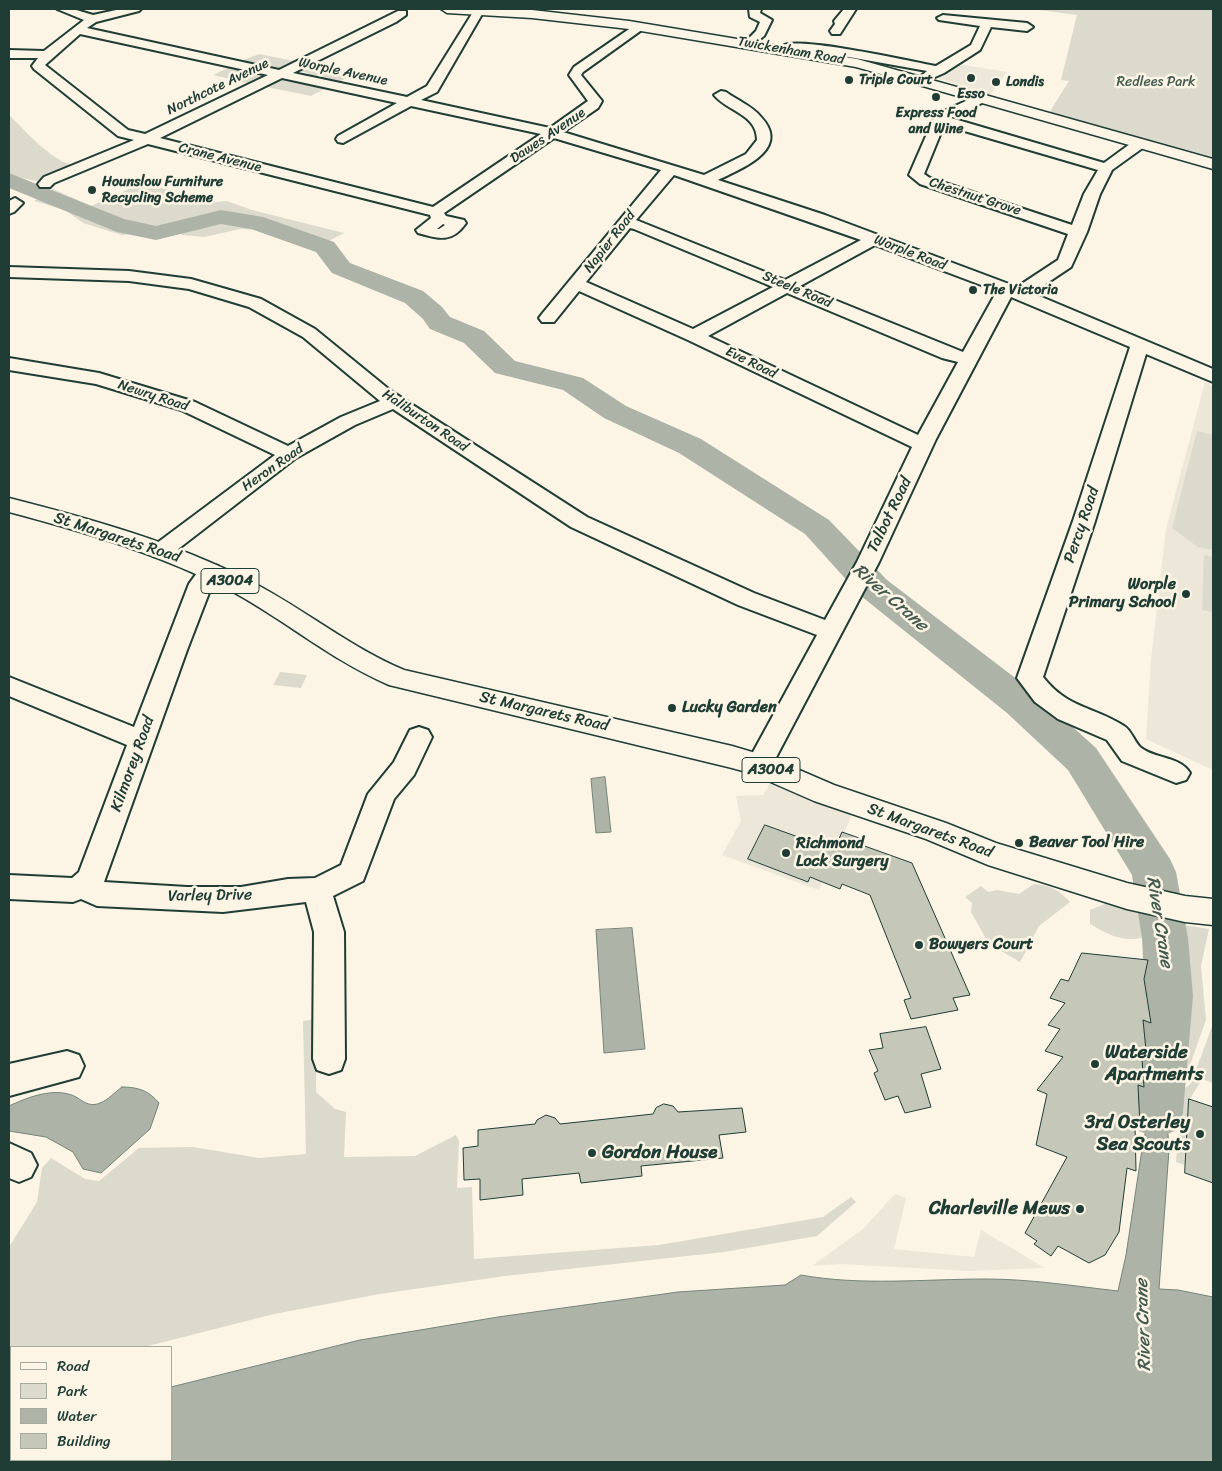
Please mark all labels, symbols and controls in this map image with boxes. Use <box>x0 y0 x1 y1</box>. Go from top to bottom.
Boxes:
street label: Twickenham Road <box>736 33 846 69</box>
street label: Worple Avenue <box>297 54 389 90</box>
street label: Northcote Avenue <box>164 55 272 119</box>
place label: Triple Court <box>859 72 933 88</box>
marker: Esso <box>965 72 977 84</box>
marker: Triple Court <box>843 74 855 86</box>
place label: Londis <box>1006 74 1044 90</box>
park label: Redlees Park <box>1116 74 1196 90</box>
marker: Londis <box>990 76 1002 88</box>
place label: Esso <box>957 86 985 102</box>
marker: Express Food and Wine <box>930 91 942 103</box>
street label: Dawes Avenue <box>507 105 589 167</box>
place label: Express Food and Wine <box>895 105 977 138</box>
street label: Crane Avenue <box>177 140 263 176</box>
place label: Hounslow Furniture Recycling Scheme <box>102 174 223 206</box>
street label: Chestnut Grove <box>927 174 1023 220</box>
marker: Hounslow Furniture Recycling Scheme <box>86 184 98 196</box>
street label: Napier Road <box>581 208 639 276</box>
street label: Worple Road <box>872 232 948 274</box>
street label: Steele Road <box>760 268 834 312</box>
place label: The Victoria <box>983 282 1058 298</box>
marker: The Victoria <box>967 284 979 296</box>
street label: Eve Road <box>723 343 779 383</box>
street label: Newry Road <box>116 377 190 415</box>
street label: Haliburton Road <box>379 386 471 456</box>
street label: Heron Road <box>239 441 307 495</box>
street label: Talbot Road <box>863 474 917 556</box>
street label: Percy Road <box>1060 484 1104 566</box>
street label: St Margarets Road <box>51 508 183 568</box>
water label: River Crane <box>848 560 932 636</box>
road number: A3004 <box>201 568 259 594</box>
place label: Worple Primary School <box>1069 575 1176 613</box>
marker: Worple Primary School <box>1180 588 1192 600</box>
street label: St Margarets Road <box>478 688 610 736</box>
place label: Lucky Garden <box>682 698 777 718</box>
marker: Lucky Garden <box>666 702 678 714</box>
street label: Kilmorey Road <box>107 714 159 814</box>
road number: A3004 <box>742 758 800 782</box>
street label: St Margarets Road <box>865 799 995 863</box>
place label: Beaver Tool Hire <box>1029 833 1144 853</box>
place label: Richmond Lock Surgery <box>796 834 889 872</box>
marker: Beaver Tool Hire <box>1013 837 1025 849</box>
marker: Richmond Lock Surgery <box>780 847 792 859</box>
water label: River Crane <box>1141 875 1177 969</box>
street label: Varley Drive <box>168 886 252 906</box>
place label: Bowyers Court <box>929 935 1033 955</box>
marker: Bowyers Court <box>913 939 925 951</box>
place label: Waterside Apartments <box>1105 1042 1203 1086</box>
marker: Waterside Apartments <box>1089 1058 1101 1070</box>
place label: 3rd Osterley Sea Scouts <box>1085 1112 1190 1156</box>
marker: 3rd Osterley Sea Scouts <box>1194 1128 1206 1140</box>
place label: Gordon House <box>602 1142 717 1164</box>
marker: Gordon House <box>586 1147 598 1159</box>
place label: Charleville Mews <box>929 1198 1070 1220</box>
marker: Charleville Mews <box>1074 1203 1086 1215</box>
water label: River Crane <box>1132 1279 1156 1371</box>
legend <box>10 1346 172 1461</box>
text: Road <box>57 1353 89 1379</box>
text: Park <box>57 1378 88 1404</box>
text: Water <box>57 1403 97 1429</box>
text: Building <box>57 1428 111 1454</box>

